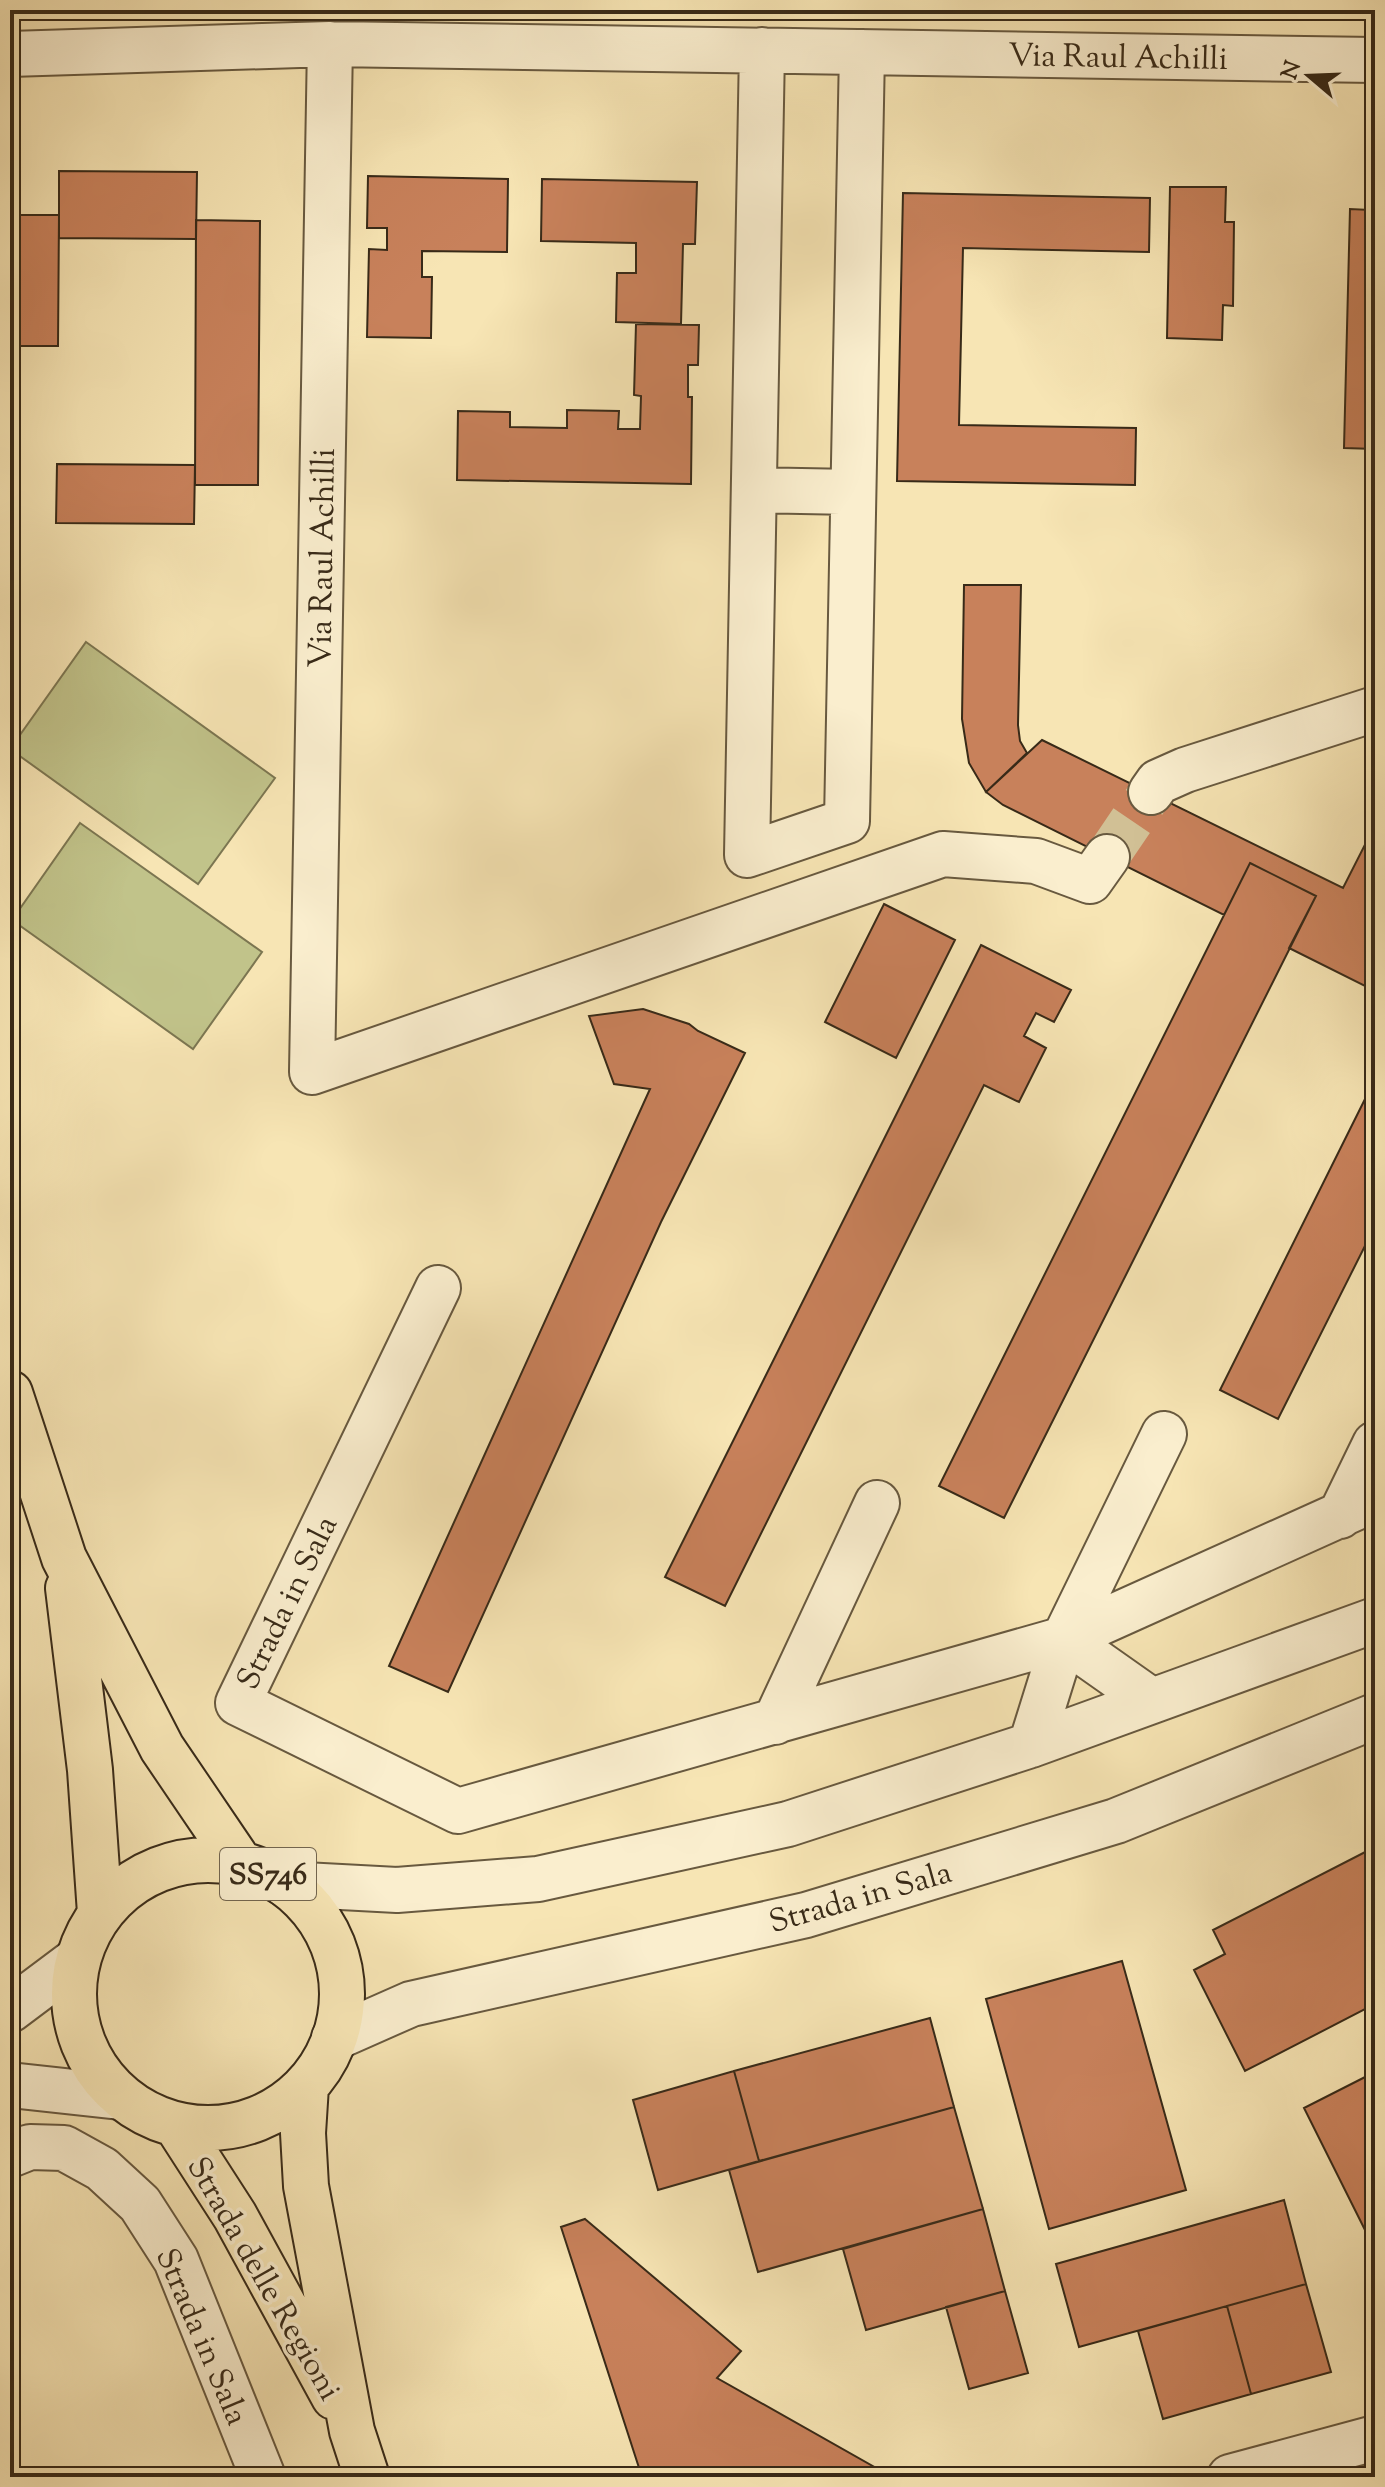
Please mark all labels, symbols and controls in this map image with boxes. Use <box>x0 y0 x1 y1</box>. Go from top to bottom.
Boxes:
street label: Via Raul Achilli <box>1008 34 1228 84</box>
north arrow <box>1269 36 1349 116</box>
text: N <box>1275 57 1311 84</box>
street label: Via Raul Achilli <box>299 448 349 668</box>
street label: Strada in Sala <box>227 1508 351 1698</box>
road number: SS746 <box>220 1848 316 1900</box>
street label: Strada in Sala <box>764 1851 958 1947</box>
street label: Strada delle Regioni <box>174 2149 351 2410</box>
street label: Strada in Sala <box>142 2242 258 2433</box>

